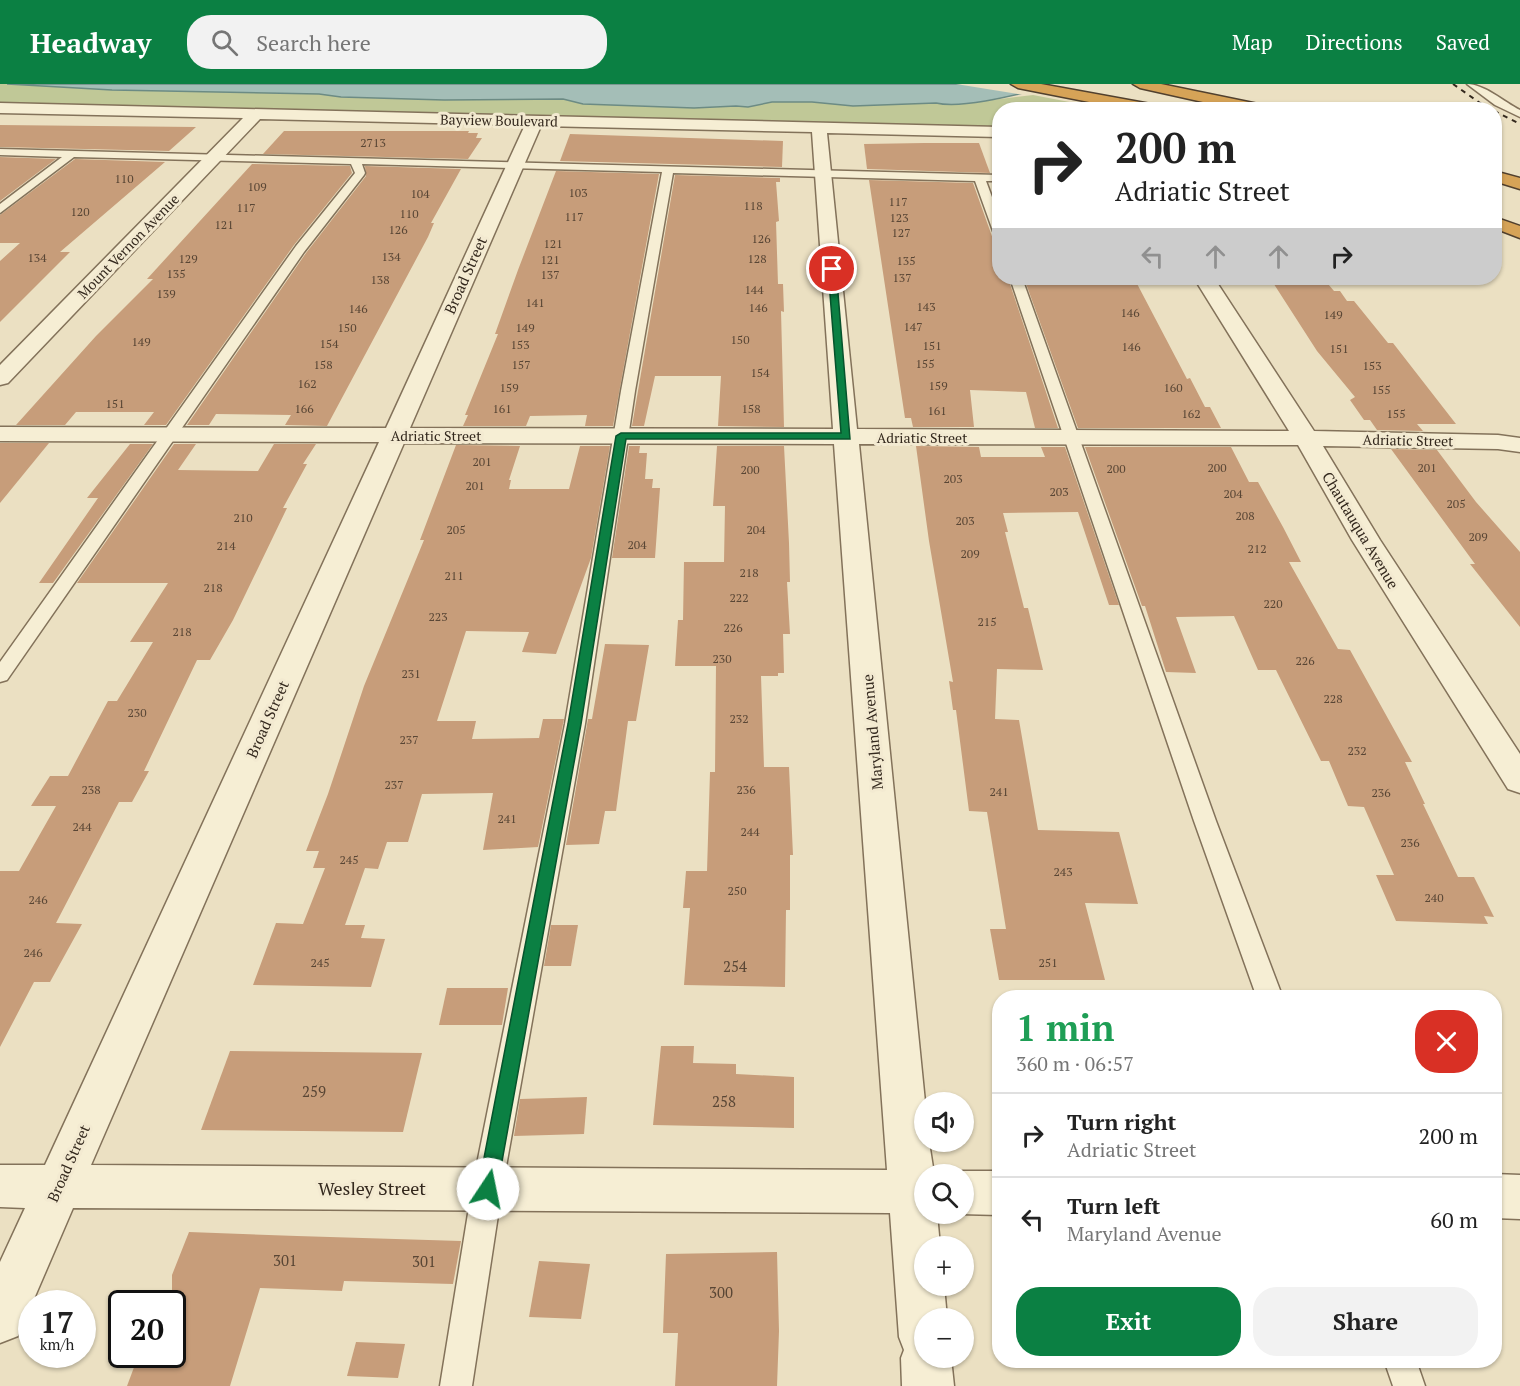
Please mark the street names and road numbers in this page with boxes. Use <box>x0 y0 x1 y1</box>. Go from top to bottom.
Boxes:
street label: Bayview Boulevard <box>440 109 558 131</box>
street label: Mount Vernon Avenue <box>73 190 183 302</box>
street label: Broad Street <box>439 233 491 317</box>
street label: Adriatic Street <box>391 426 482 445</box>
street label: Adriatic Street <box>877 428 968 447</box>
street label: Adriatic Street <box>1362 430 1454 450</box>
street label: Chautauqua Avenue <box>1318 468 1404 592</box>
street label: Maryland Avenue <box>857 673 887 791</box>
street label: Broad Street <box>241 677 293 761</box>
street label: Broad Street <box>42 1121 94 1205</box>
street label: Wesley Street <box>318 1176 426 1200</box>

